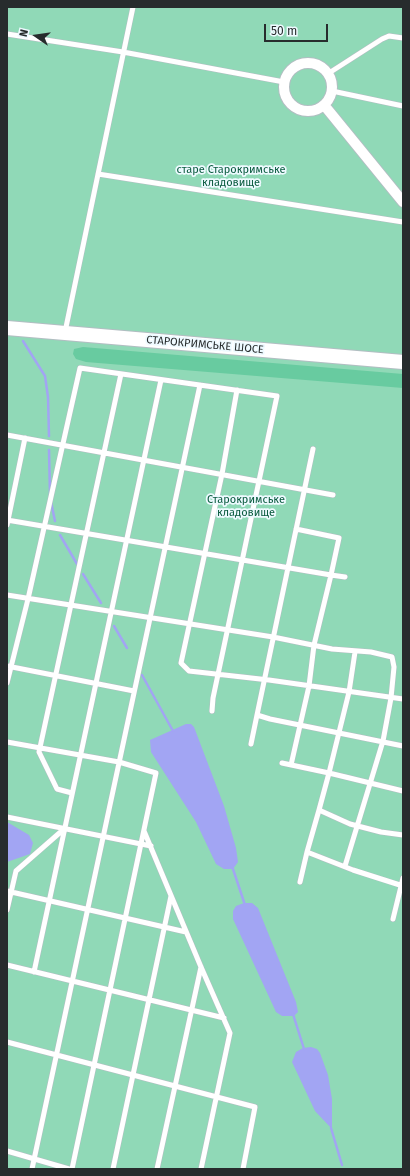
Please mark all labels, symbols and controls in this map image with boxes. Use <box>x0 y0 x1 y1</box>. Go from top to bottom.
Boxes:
north arrow <box>16 16 56 56</box>
scale bar <box>266 16 330 42</box>
text: 50 m <box>271 24 297 38</box>
text: N <box>17 28 31 38</box>
park label: старе Старокримське кладовище <box>176 163 286 189</box>
street label: СТАРОКРИМСЬКЕ ШОСЕ <box>146 333 264 357</box>
park label: Старокримське кладовище <box>207 493 285 519</box>

